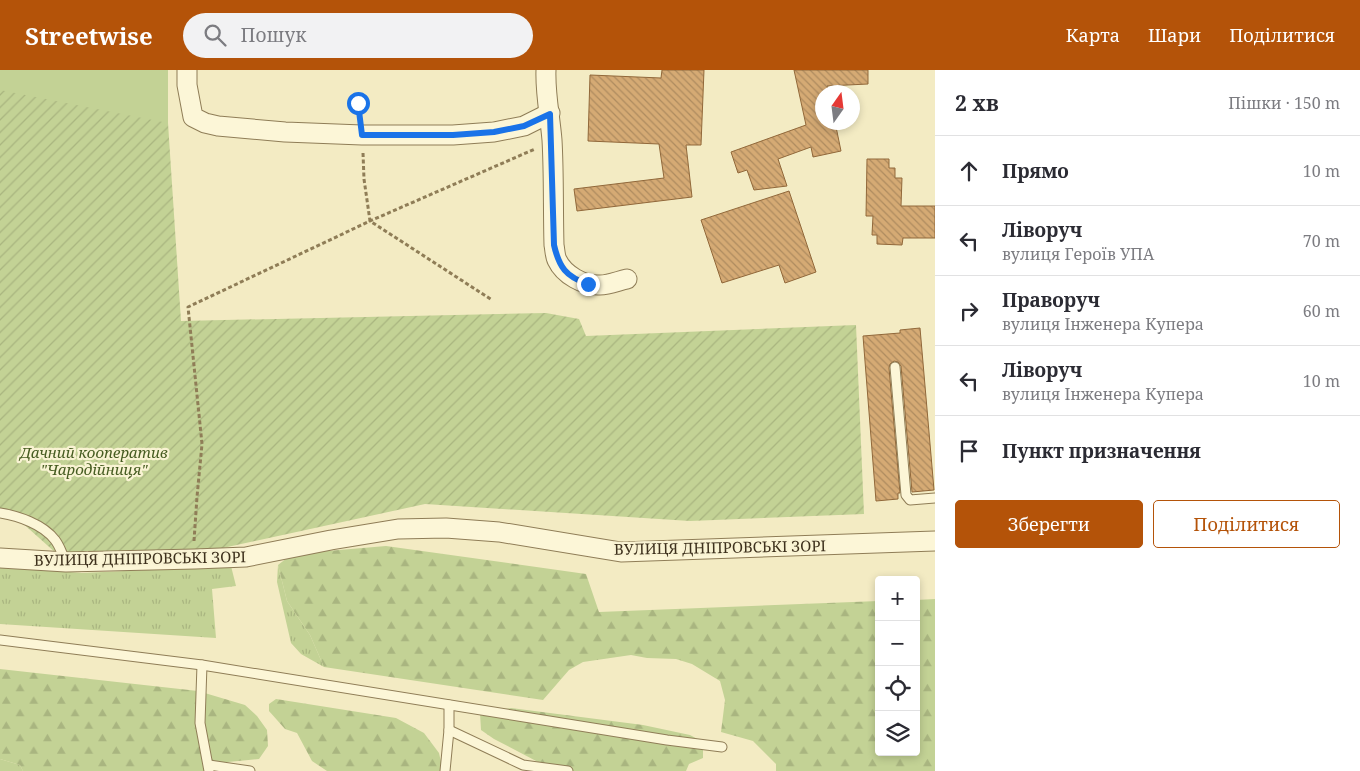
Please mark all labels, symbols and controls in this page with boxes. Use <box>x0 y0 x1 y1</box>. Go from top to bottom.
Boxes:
search box <box>183 13 533 58</box>
text: Streetwise <box>25 19 153 52</box>
icon: search <box>201 21 229 49</box>
text: Пошук <box>241 22 307 48</box>
text: Карта <box>1066 23 1120 47</box>
text: Шари <box>1148 23 1201 47</box>
text: Поділитися <box>1229 23 1335 47</box>
north arrow <box>815 85 860 130</box>
text: 2 хв <box>955 89 999 117</box>
route start <box>347 92 370 115</box>
text: Пішки · 150 m <box>1228 92 1340 114</box>
icon: ahead <box>955 157 983 185</box>
text: Прямо <box>1002 158 1069 184</box>
text: 10 m <box>1303 160 1340 182</box>
text: Ліворуч <box>1002 217 1082 243</box>
icon: left <box>955 227 983 255</box>
text: 70 m <box>1303 230 1340 252</box>
text: вулиця Героїв УПА <box>1002 243 1154 265</box>
route end <box>577 273 600 296</box>
text: Праворуч <box>1002 287 1100 313</box>
icon: right <box>955 297 983 325</box>
text: 60 m <box>1303 300 1340 322</box>
text: вулиця Інженера Купера <box>1002 313 1204 335</box>
text: Ліворуч <box>1002 357 1082 383</box>
icon: left <box>955 367 983 395</box>
text: 10 m <box>1303 370 1340 392</box>
text: вулиця Інженера Купера <box>1002 383 1204 405</box>
icon: arrive <box>955 437 983 465</box>
text: Пункт призначення <box>1002 438 1201 464</box>
park label: Дачний кооператив "Чародійниця" <box>18 442 168 479</box>
button: Зберегти <box>955 500 1143 548</box>
button: Поділитися <box>1153 500 1340 548</box>
street label: ВУЛИЦЯ ДНІПРОВСЬКІ ЗОРІ <box>614 535 826 559</box>
street label: ВУЛИЦЯ ДНІПРОВСЬКІ ЗОРІ <box>34 546 246 570</box>
map controls <box>875 576 920 756</box>
button: + <box>875 576 920 621</box>
button: − <box>875 621 920 666</box>
button: locate <box>875 666 920 711</box>
button: layers <box>875 711 920 756</box>

